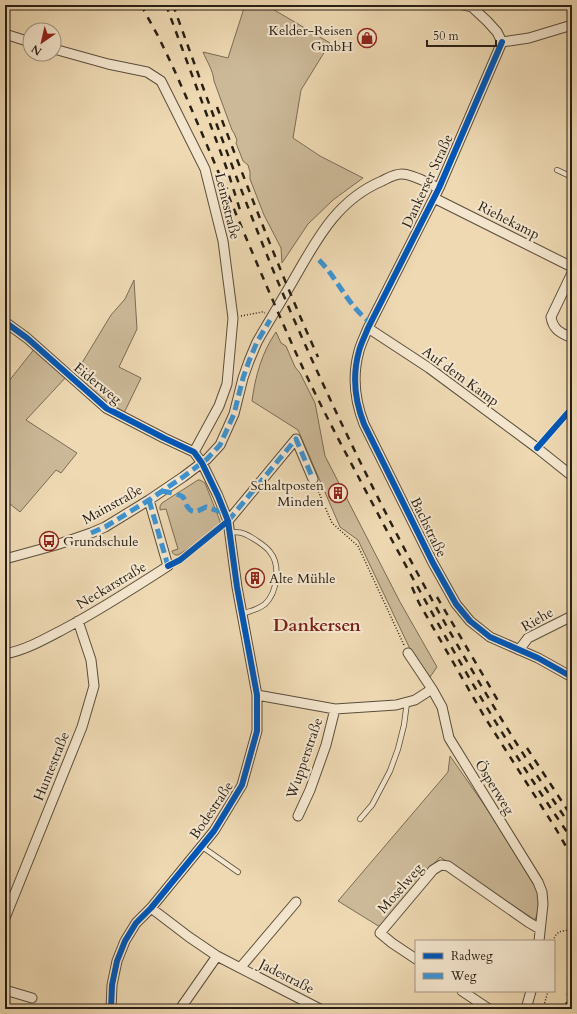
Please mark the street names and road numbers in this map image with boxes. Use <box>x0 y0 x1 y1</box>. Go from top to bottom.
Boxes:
street label: Dankerser Straße <box>397 131 458 231</box>
street label: Leinestraße <box>210 171 245 241</box>
street label: Riehekamp <box>475 197 543 244</box>
street label: Auf dem Kamp <box>418 342 503 411</box>
street label: Eiderweg <box>70 358 126 409</box>
street label: Mainstraße <box>79 480 146 529</box>
street label: Bachstraße <box>406 494 451 560</box>
street label: Neckarstraße <box>73 557 150 614</box>
street label: Riehe <box>518 603 557 636</box>
street label: Wupperstraße <box>281 715 327 802</box>
street label: Huntestraße <box>29 729 74 804</box>
street label: Ösperweg <box>470 756 519 818</box>
street label: Bodestraße <box>185 778 238 843</box>
street label: Moselweg <box>373 859 428 918</box>
street label: Jadestraße <box>254 954 318 998</box>

